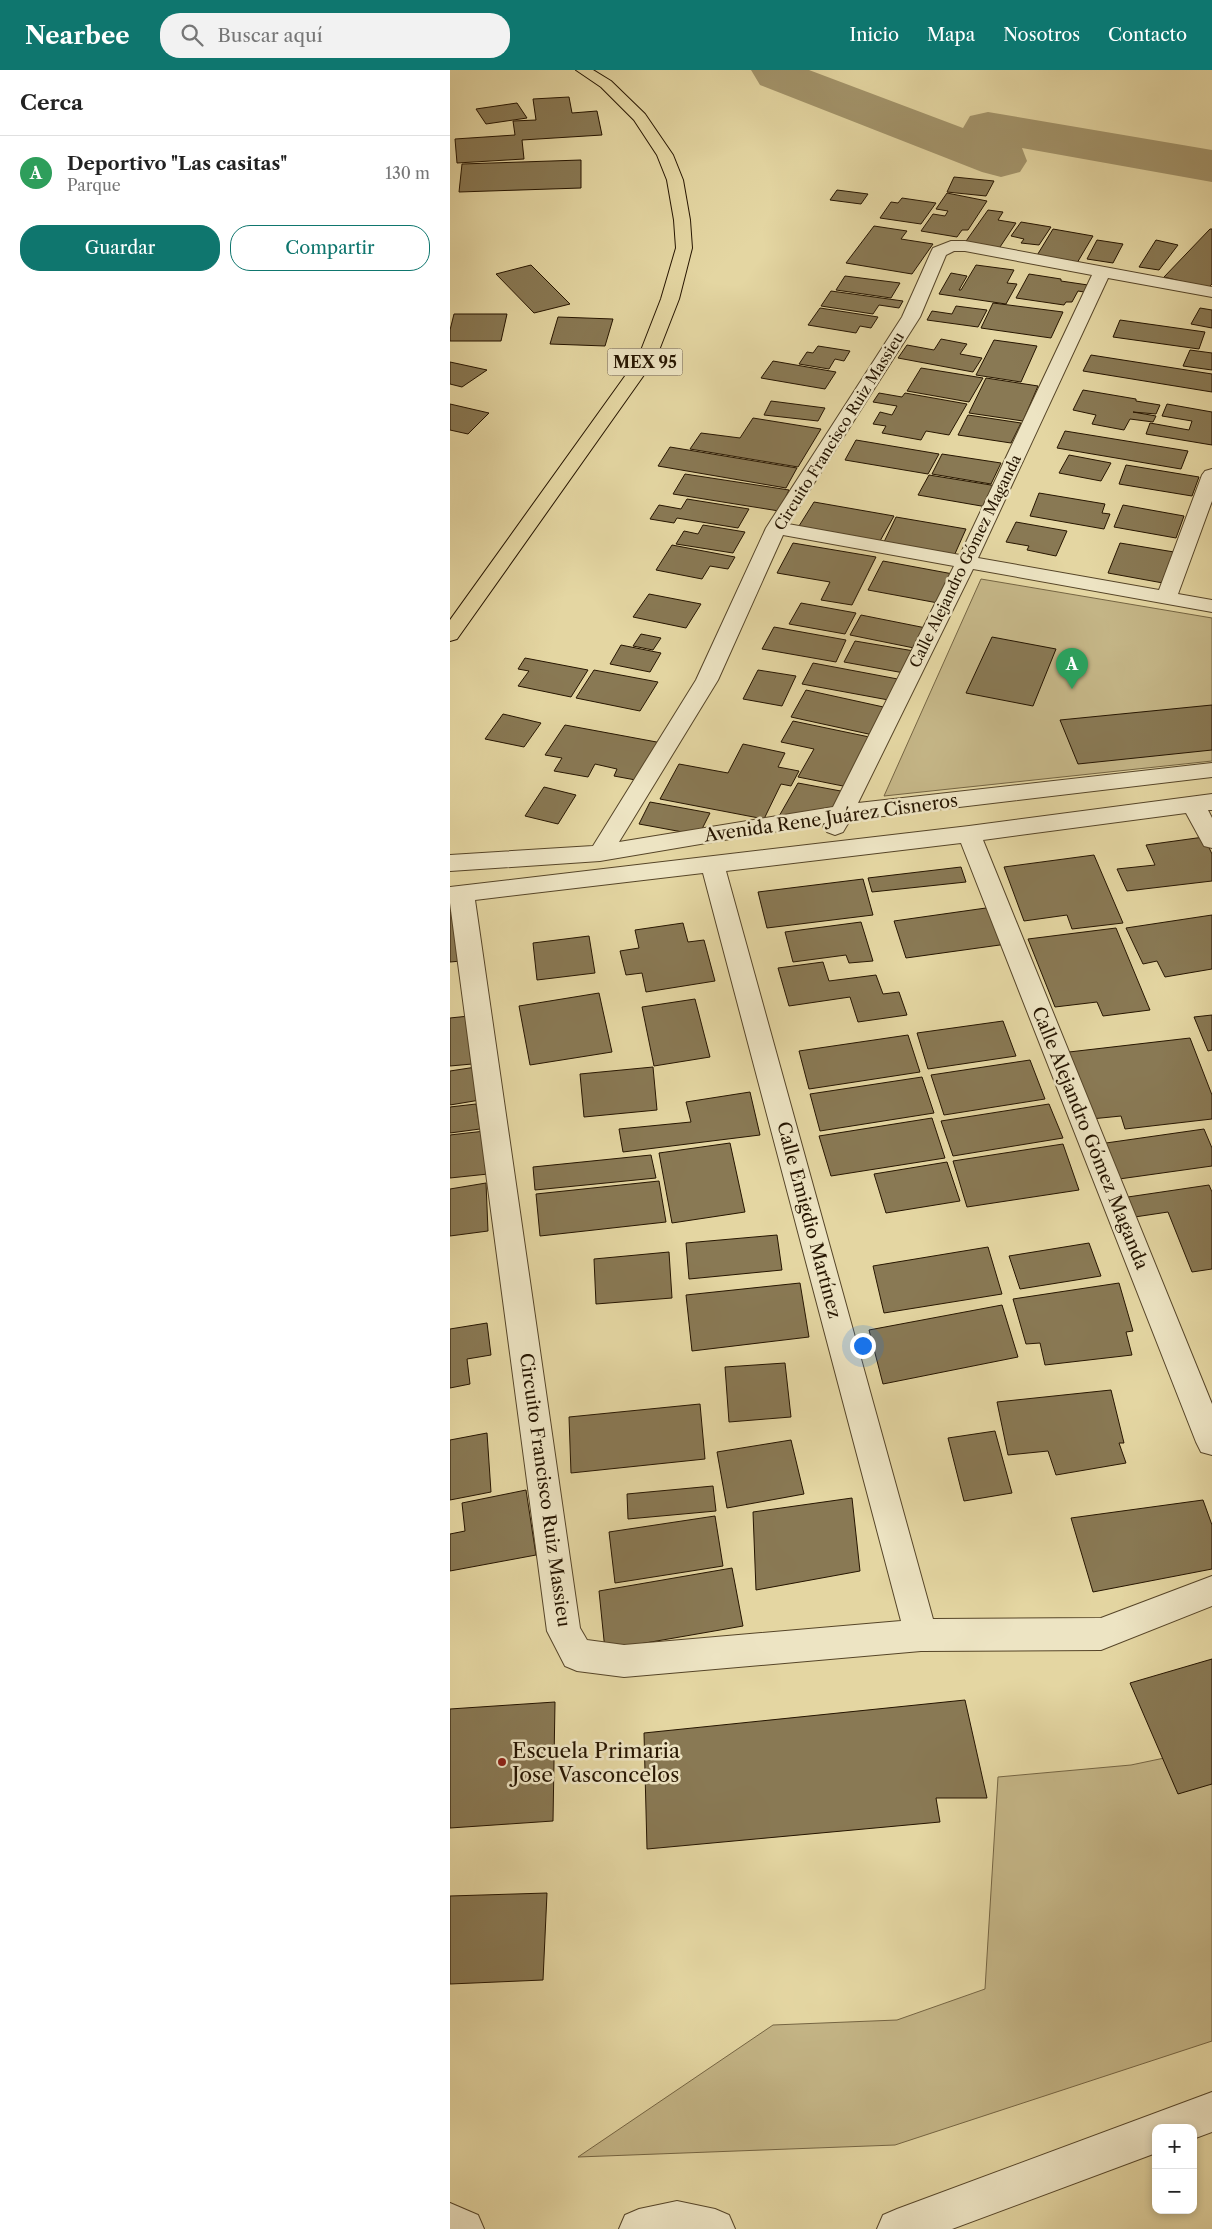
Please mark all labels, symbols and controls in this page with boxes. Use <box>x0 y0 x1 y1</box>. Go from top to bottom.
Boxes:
search box <box>160 13 510 58</box>
text: Nearbee <box>25 21 130 50</box>
icon: search <box>178 21 206 49</box>
text: Buscar aquí <box>218 24 323 47</box>
text: Inicio <box>850 24 899 46</box>
text: Mapa <box>927 24 975 46</box>
text: Nosotros <box>1003 24 1080 46</box>
text: Contacto <box>1108 24 1187 46</box>
text: Cerca <box>20 90 83 115</box>
text: Deportivo "Las casitas" <box>67 152 287 175</box>
text: A <box>30 163 42 183</box>
text: 130 m <box>385 163 430 183</box>
text: Parque <box>67 175 121 195</box>
button: Guardar <box>20 225 220 271</box>
button: Compartir <box>230 225 430 271</box>
street label: Circuito Francisco Ruiz Massieu <box>770 328 908 534</box>
road number: MEX 95 <box>608 348 682 376</box>
street label: Calle Alejandro Gómez Maganda <box>905 451 1025 671</box>
pin: A <box>1056 648 1088 689</box>
street label: Avenida Rene Juárez Cisneros <box>702 789 959 847</box>
street label: Calle Alejandro Gómez Maganda <box>1027 1003 1153 1273</box>
street label: Calle Emigdio Martínez <box>772 1119 846 1321</box>
your location <box>850 1333 876 1359</box>
street label: Circuito Francisco Ruiz Massieu <box>515 1352 575 1628</box>
place label: Escuela Primaria Jose Vasconcelos <box>509 1738 681 1787</box>
marker: Escuela Primaria Jose Vasconcelos <box>496 1756 508 1768</box>
map controls <box>1152 2124 1197 2214</box>
button: + <box>1152 2124 1197 2169</box>
button: − <box>1152 2169 1197 2214</box>

